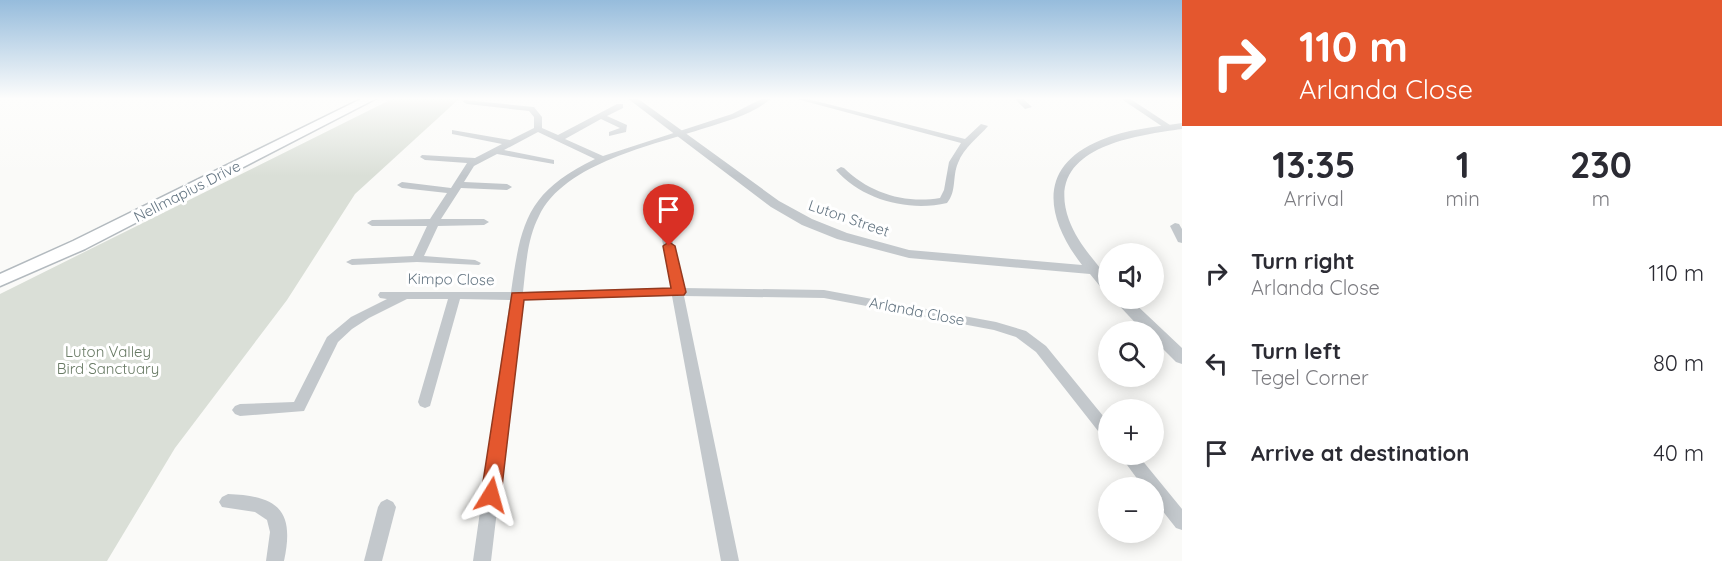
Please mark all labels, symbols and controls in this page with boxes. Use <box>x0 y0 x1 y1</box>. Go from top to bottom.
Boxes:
text: 110 m <box>1299 20 1408 73</box>
icon: right <box>1200 24 1278 102</box>
text: Arlanda Close <box>1299 72 1473 106</box>
text: 13:35 <box>1272 142 1355 187</box>
text: 1 <box>1456 142 1470 187</box>
text: 230 <box>1570 142 1632 187</box>
street label: Nellmapius Drive <box>131 156 243 226</box>
pin <box>643 184 694 246</box>
text: Arrival <box>1284 186 1344 211</box>
text: min <box>1446 186 1480 211</box>
text: m <box>1592 186 1610 211</box>
icon: arrive <box>652 193 685 226</box>
street label: Luton Street <box>806 195 892 241</box>
map controls <box>1098 243 1164 543</box>
button: sound <box>1098 243 1164 309</box>
text: Turn right <box>1251 247 1355 275</box>
icon: right <box>1200 257 1233 290</box>
text: 110 m <box>1649 259 1704 287</box>
street label: Kimpo Close <box>407 269 495 289</box>
text: Arlanda Close <box>1251 275 1380 300</box>
street label: Arlanda Close <box>868 292 966 330</box>
button: search <box>1098 321 1164 387</box>
text: Turn left <box>1251 337 1341 365</box>
park label: Luton Valley Bird Sanctuary <box>57 342 159 378</box>
icon: left <box>1200 347 1233 380</box>
text: 80 m <box>1653 349 1704 377</box>
text: Tegel Corner <box>1251 365 1369 390</box>
button: + <box>1098 399 1164 465</box>
icon: arrive <box>1200 437 1233 470</box>
text: Arrive at destination <box>1251 439 1469 467</box>
text: 40 m <box>1653 439 1704 467</box>
position arrow <box>459 463 523 527</box>
button: − <box>1098 477 1164 543</box>

